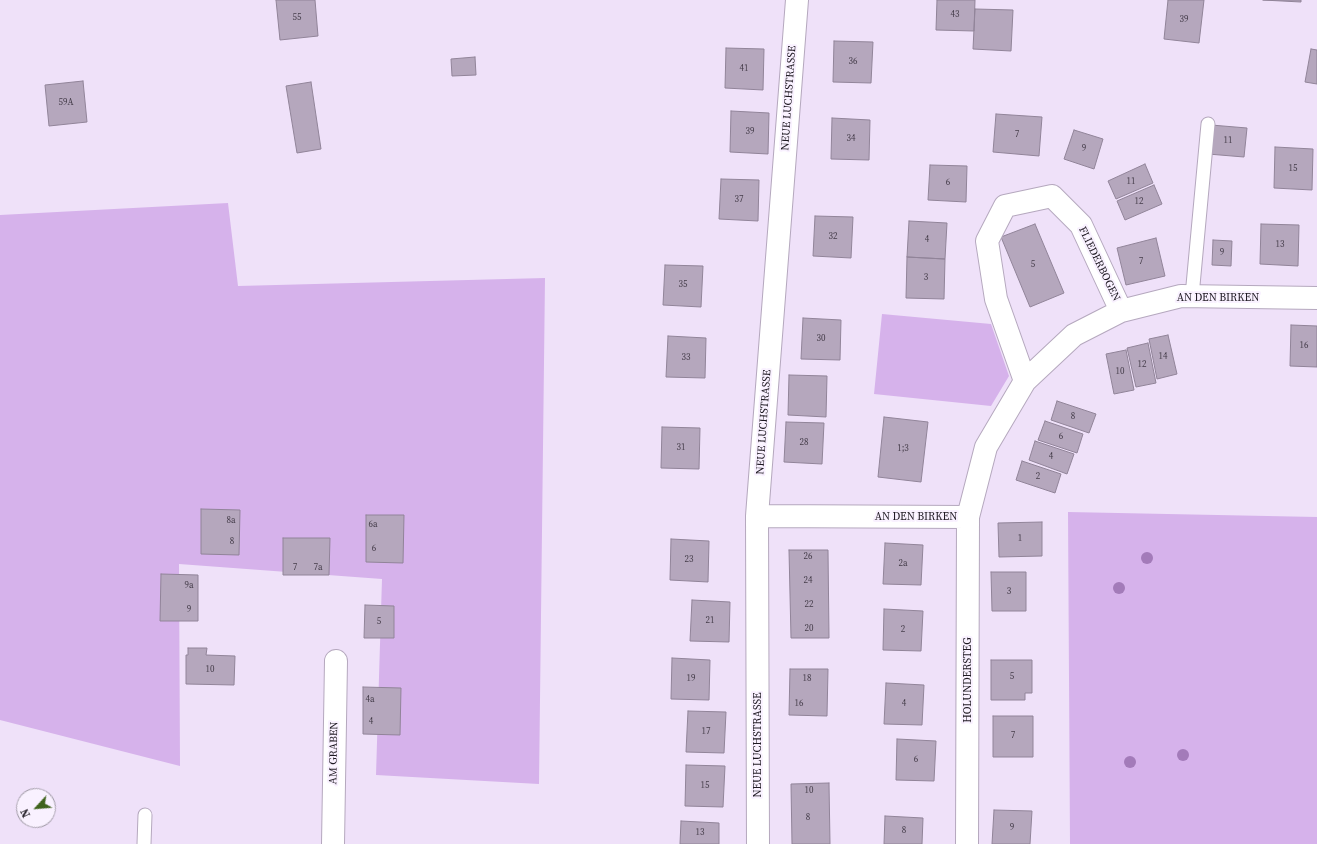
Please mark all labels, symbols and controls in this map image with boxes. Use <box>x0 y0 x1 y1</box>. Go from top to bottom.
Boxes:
house number: 43 <box>951 10 959 20</box>
house number: 55 <box>293 13 301 23</box>
house number: 39 <box>1180 15 1188 25</box>
street label: NEUE LUCHSTRASSE <box>779 45 799 151</box>
house number: 36 <box>849 57 857 67</box>
house number: 41 <box>740 64 748 74</box>
house number: 59A <box>59 98 73 108</box>
house number: 39 <box>746 127 754 137</box>
house number: 7 <box>1015 130 1019 140</box>
house number: 34 <box>847 134 855 144</box>
house number: 11 <box>1224 136 1232 146</box>
house number: 9 <box>1082 144 1086 154</box>
house number: 15 <box>1289 164 1297 174</box>
house number: 11 <box>1127 177 1135 187</box>
house number: 6 <box>946 178 950 188</box>
house number: 37 <box>735 195 743 205</box>
house number: 12 <box>1135 197 1143 207</box>
street label: FLIEDERBOGEN <box>1075 225 1123 303</box>
house number: 32 <box>829 232 837 242</box>
house number: 4 <box>925 235 929 245</box>
house number: 13 <box>1276 240 1284 250</box>
house number: 9 <box>1220 248 1224 258</box>
house number: 7 <box>1139 257 1143 267</box>
house number: 5 <box>1031 260 1035 270</box>
house number: 3 <box>924 273 928 283</box>
house number: 35 <box>679 280 687 290</box>
street label: AN DEN BIRKEN <box>1177 291 1259 305</box>
house number: 30 <box>817 334 825 344</box>
house number: 16 <box>1300 341 1308 351</box>
house number: 14 <box>1159 352 1167 362</box>
house number: 33 <box>682 353 690 363</box>
house number: 12 <box>1138 360 1146 370</box>
house number: 10 <box>1116 367 1124 377</box>
street label: NEUE LUCHSTRASSE <box>754 369 774 475</box>
house number: 8 <box>1071 412 1075 422</box>
house number: 6 <box>1059 432 1063 442</box>
house number: 28 <box>800 438 808 448</box>
house number: 31 <box>677 443 685 453</box>
house number: 1;3 <box>897 444 909 454</box>
house number: 4 <box>1049 452 1053 462</box>
house number: 2 <box>1036 472 1040 482</box>
street label: AN DEN BIRKEN <box>875 510 957 524</box>
house number: 8a <box>226 516 236 526</box>
house number: 6a <box>368 520 378 530</box>
house number: 1 <box>1018 534 1022 544</box>
house number: 8 <box>230 537 234 547</box>
house number: 6 <box>372 544 376 554</box>
house number: 26 <box>804 552 812 562</box>
house number: 23 <box>685 555 693 565</box>
house number: 2a <box>898 559 908 569</box>
house number: 7 <box>293 563 297 573</box>
house number: 7a <box>313 563 323 573</box>
house number: 24 <box>804 576 812 586</box>
house number: 9a <box>184 581 194 591</box>
house number: 3 <box>1007 587 1011 597</box>
house number: 22 <box>805 600 813 610</box>
house number: 9 <box>187 605 191 615</box>
house number: 21 <box>706 616 714 626</box>
house number: 5 <box>377 617 381 627</box>
house number: 20 <box>805 624 813 634</box>
house number: 2 <box>901 625 905 635</box>
street label: HOLUNDERSTEG <box>961 637 975 723</box>
house number: 10 <box>206 665 214 675</box>
house number: 5 <box>1010 672 1014 682</box>
house number: 19 <box>687 674 695 684</box>
house number: 18 <box>803 674 811 684</box>
street label: NEUE LUCHSTRASSE <box>751 692 765 798</box>
house number: 4a <box>365 695 375 705</box>
house number: 16 <box>795 699 803 709</box>
house number: 4 <box>902 699 906 709</box>
house number: 4 <box>369 717 373 727</box>
street label: AM GRABEN <box>327 721 341 785</box>
house number: 17 <box>702 727 710 737</box>
house number: 7 <box>1011 731 1015 741</box>
house number: 6 <box>914 755 918 765</box>
house number: 15 <box>701 781 709 791</box>
house number: 10 <box>805 786 813 796</box>
north arrow <box>16 788 56 828</box>
text: N <box>17 806 34 820</box>
house number: 8 <box>806 813 810 823</box>
house number: 9 <box>1010 823 1014 833</box>
house number: 8 <box>902 826 906 836</box>
house number: 13 <box>696 828 704 838</box>

